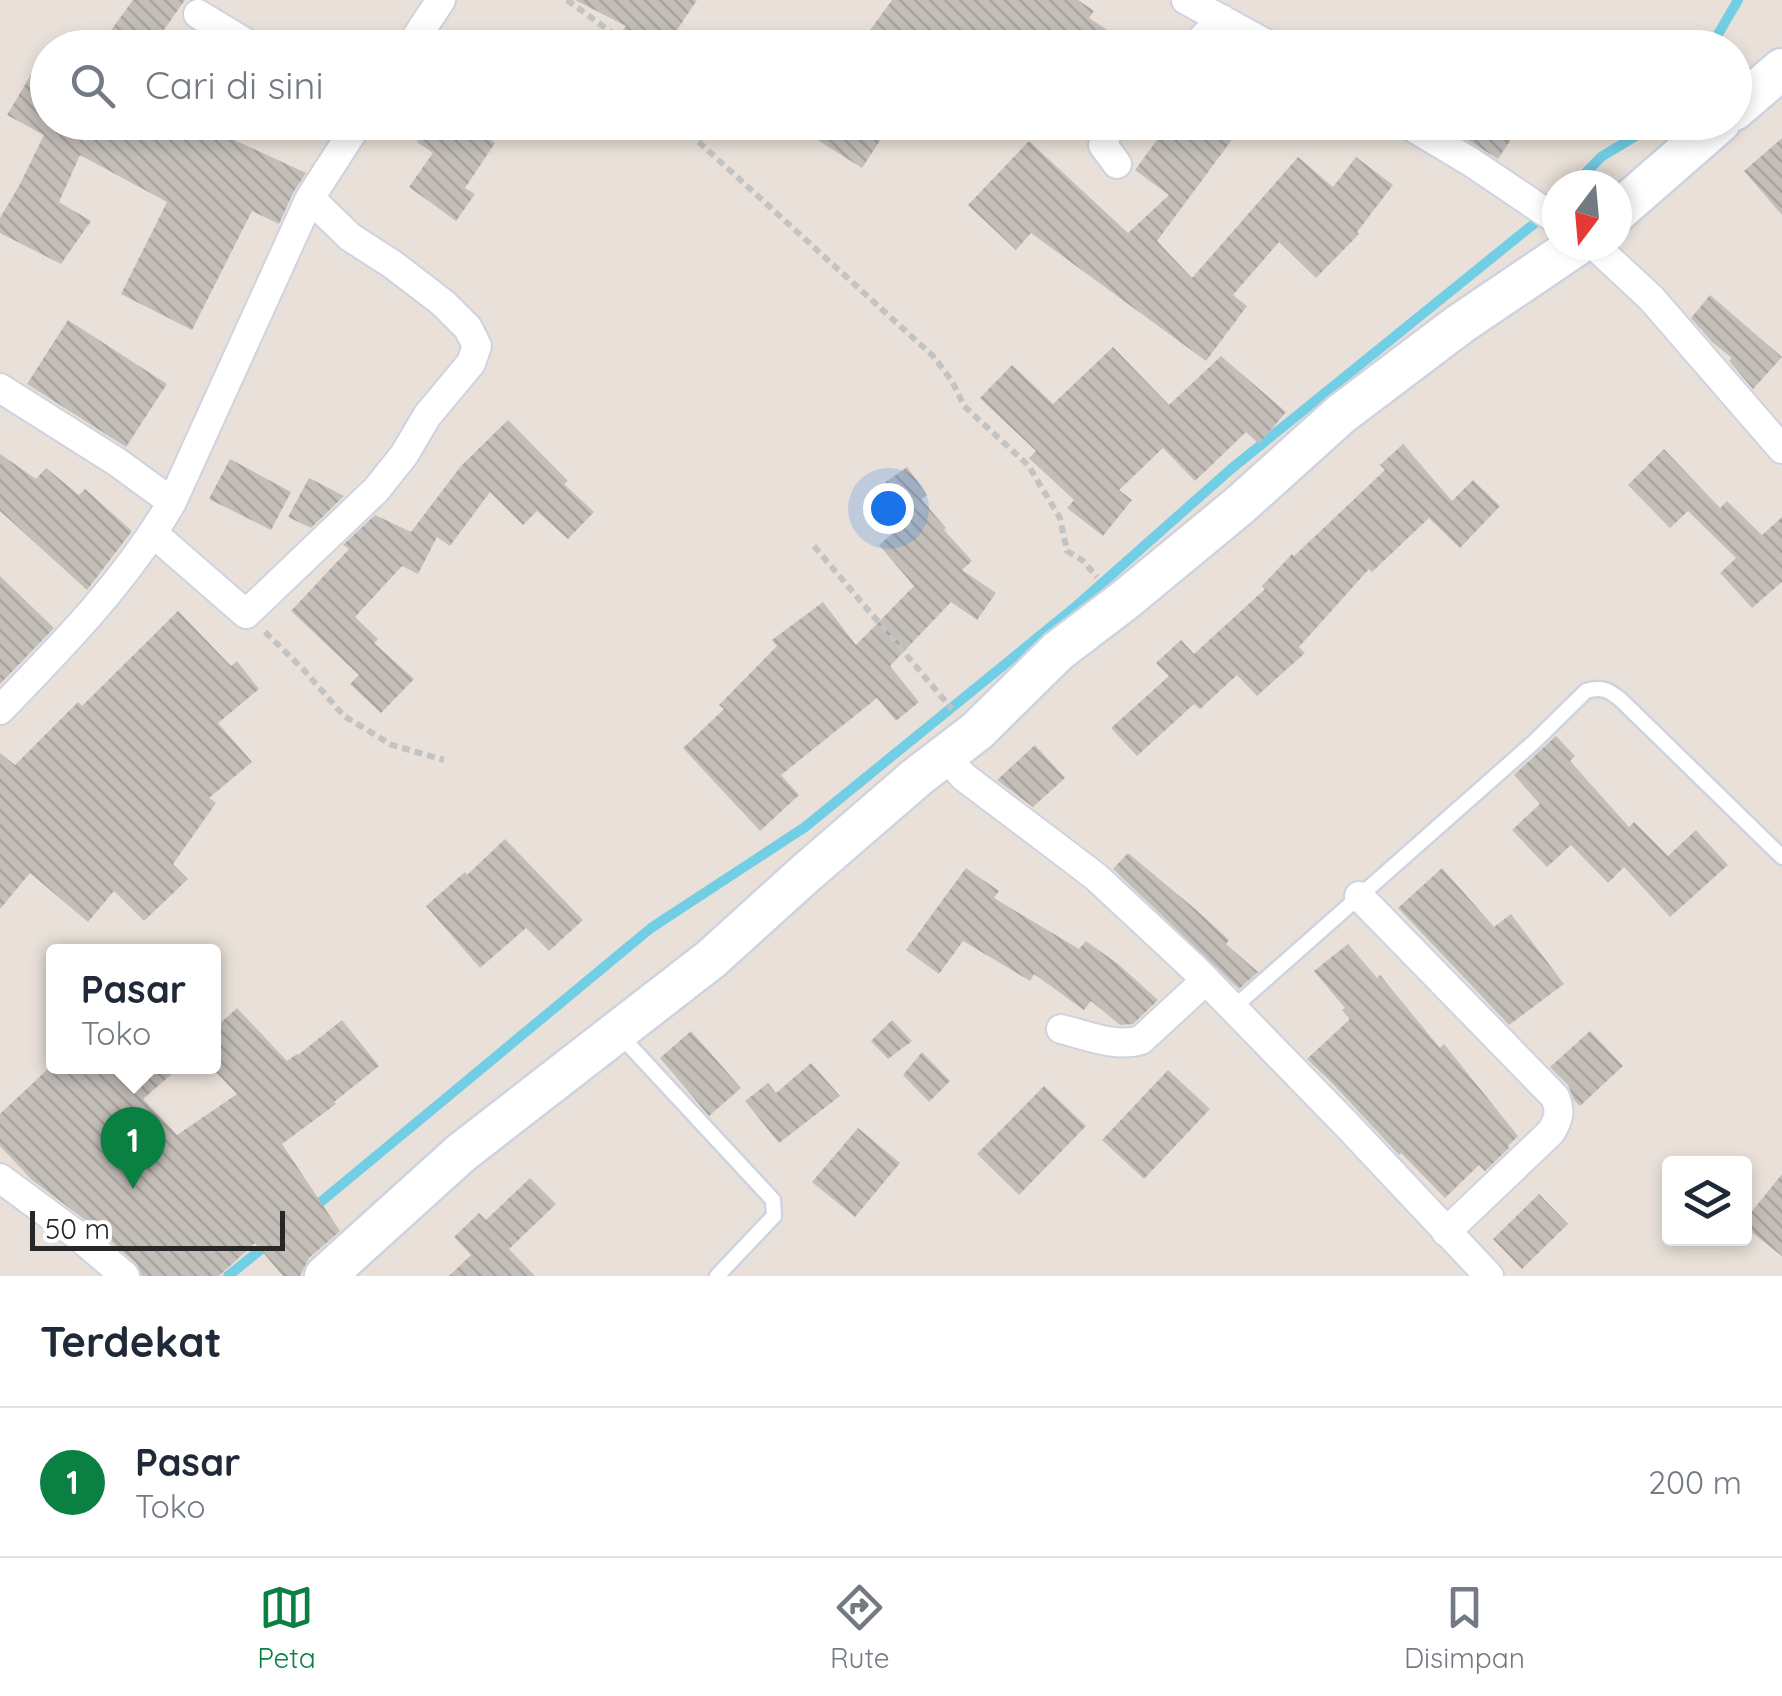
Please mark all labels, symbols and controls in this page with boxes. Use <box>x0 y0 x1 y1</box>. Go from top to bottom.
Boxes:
search box <box>30 30 1752 140</box>
icon: search <box>65 58 120 113</box>
text: Cari di sini <box>145 61 324 109</box>
north arrow <box>1542 170 1632 260</box>
your location <box>863 483 914 534</box>
popup <box>46 944 221 1074</box>
text: Pasar <box>81 965 186 1013</box>
text: Toko <box>81 1013 151 1053</box>
pin: 1 <box>100 1106 166 1189</box>
map controls <box>1662 1156 1752 1246</box>
button: layers <box>1662 1156 1752 1246</box>
scale bar <box>30 1206 285 1250</box>
text: 50 m <box>45 1211 110 1246</box>
text: Terdekat <box>40 1315 222 1368</box>
text: Pasar <box>135 1438 241 1486</box>
text: 1 <box>66 1462 79 1502</box>
text: 200 m <box>1648 1462 1742 1502</box>
text: Toko <box>135 1486 206 1526</box>
tab: Peta <box>257 1580 316 1675</box>
tab: Rute <box>830 1580 890 1675</box>
tab: Disimpan <box>1404 1580 1525 1675</box>

